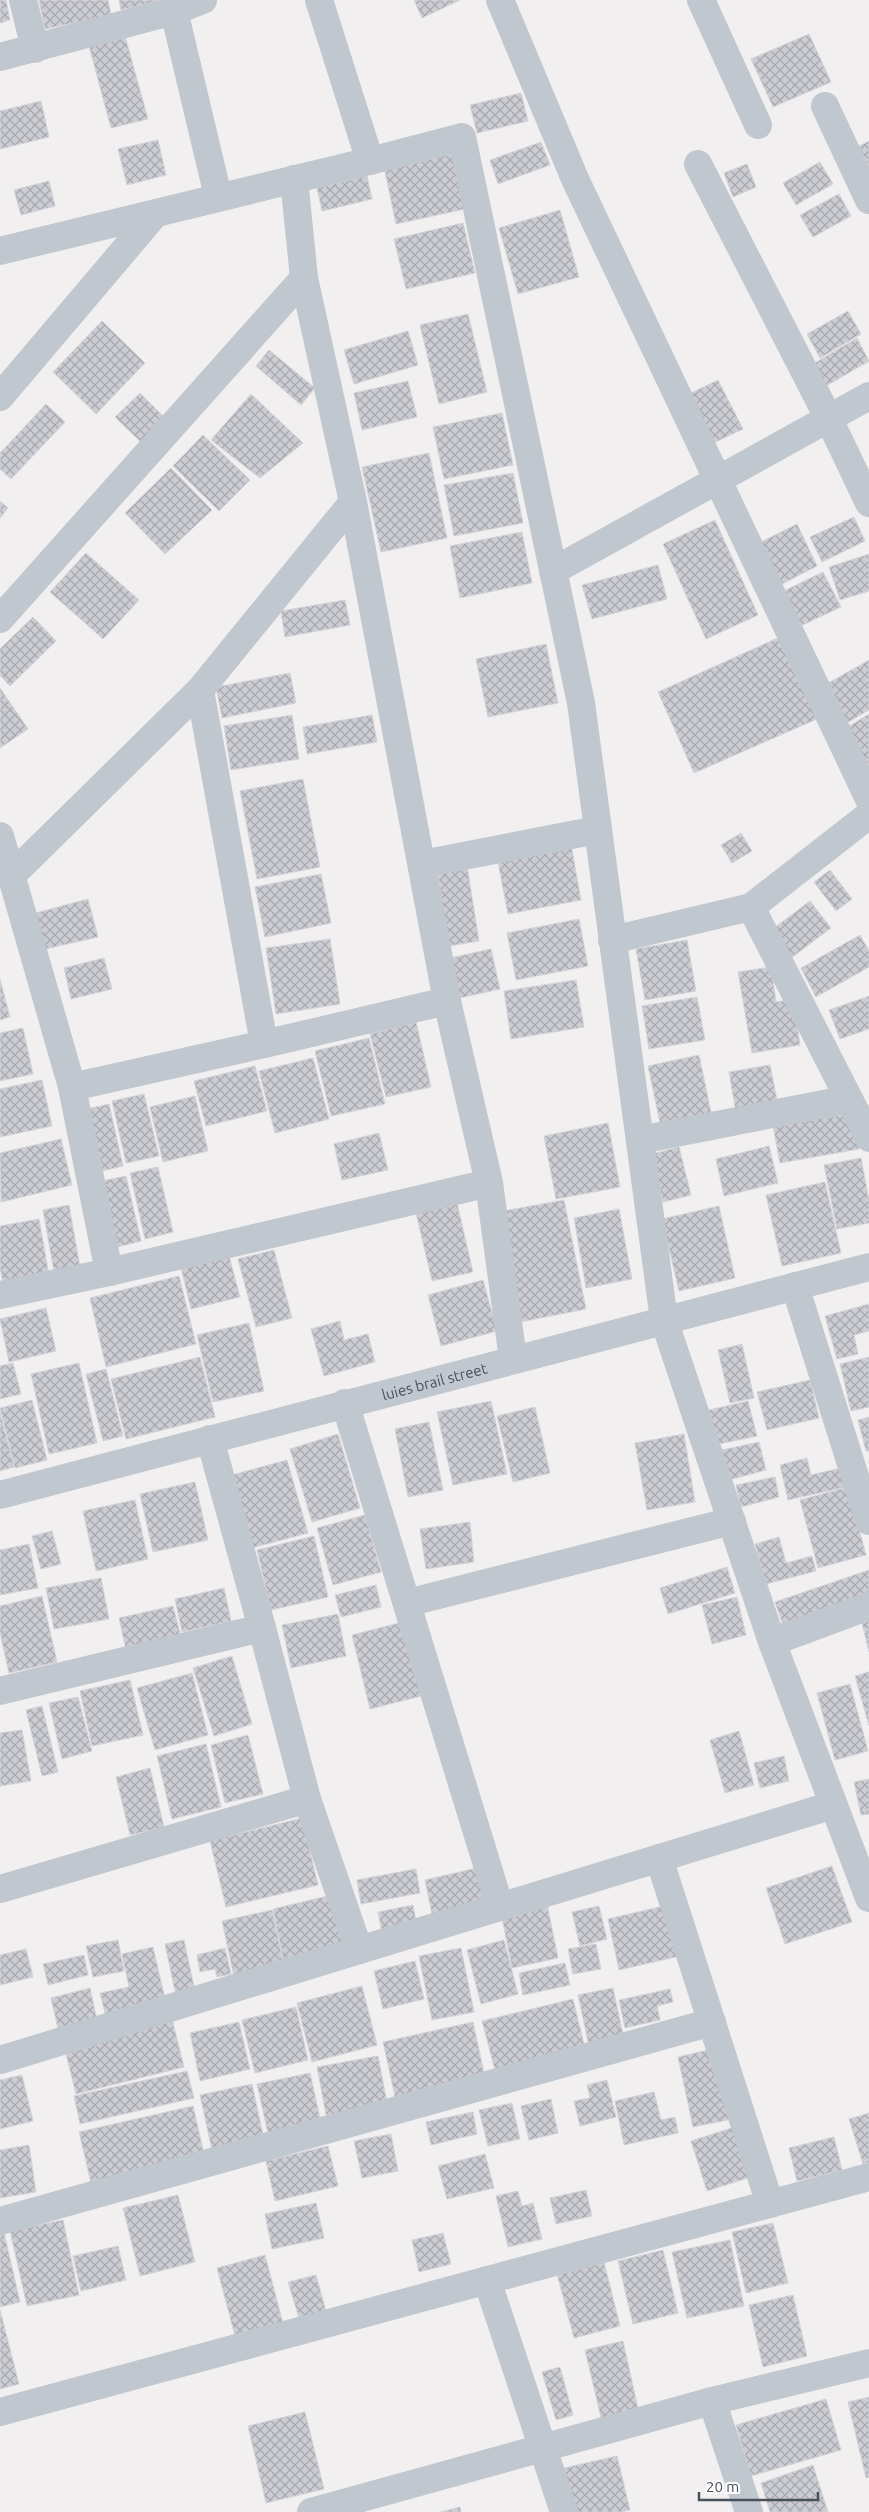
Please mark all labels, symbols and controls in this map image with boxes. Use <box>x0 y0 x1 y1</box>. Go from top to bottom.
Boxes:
street label: luies brail street <box>380 1359 489 1403</box>
scale bar <box>699 2470 818 2502</box>
text: 20 m <box>706 2478 739 2495</box>

